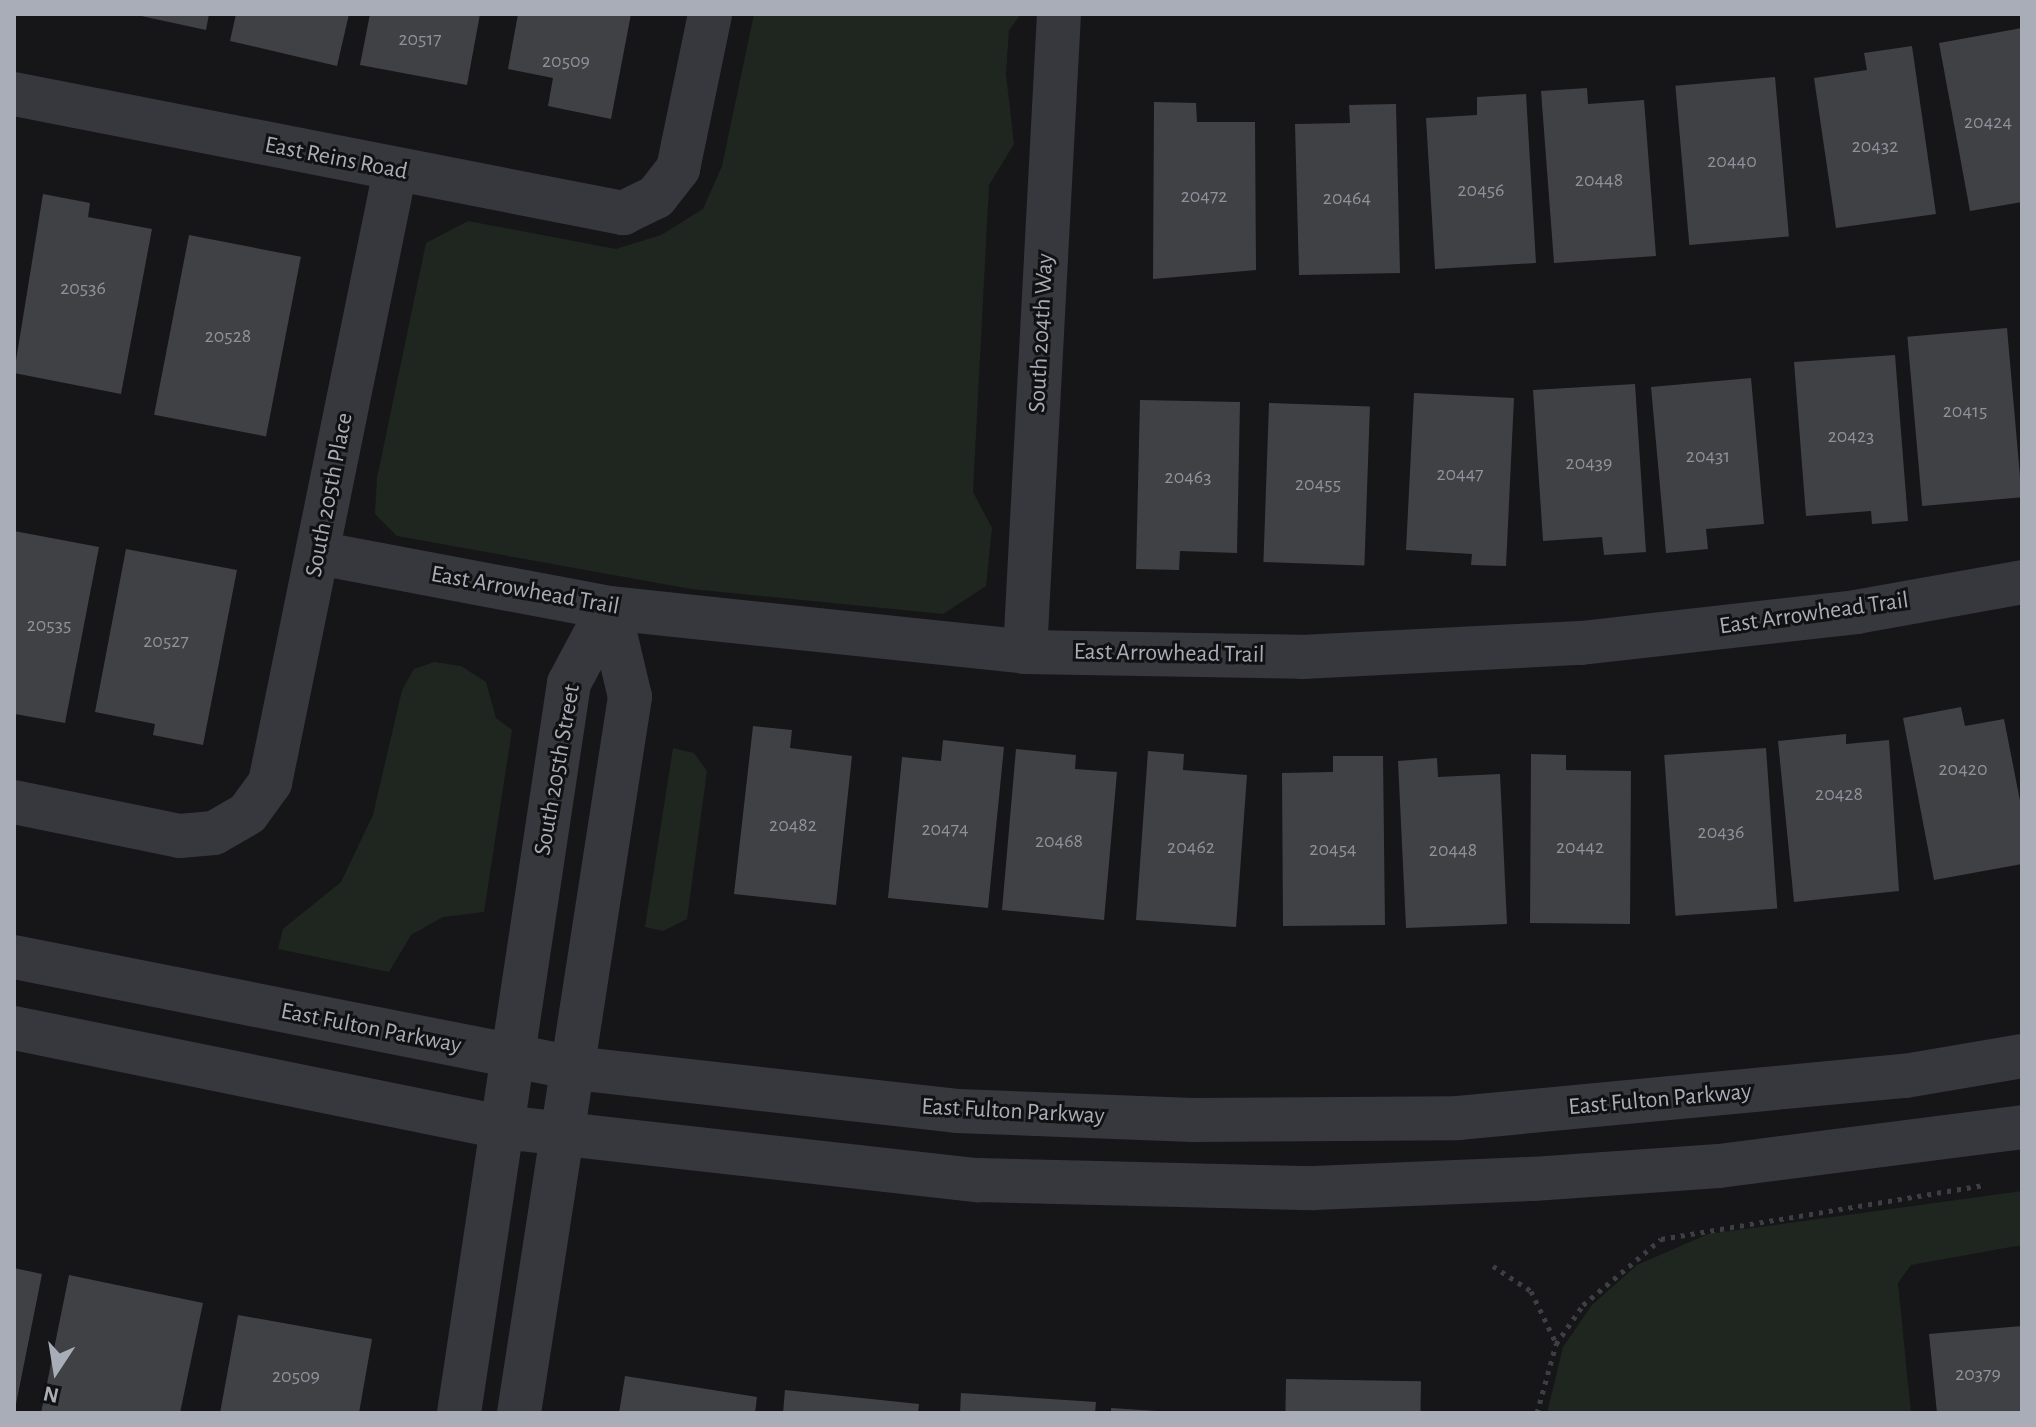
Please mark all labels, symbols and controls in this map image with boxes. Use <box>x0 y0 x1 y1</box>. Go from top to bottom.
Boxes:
house number: 20517 <box>398 27 442 51</box>
house number: 20509 <box>542 49 590 73</box>
house number: 20424 <box>1964 110 2012 134</box>
street label: East Reins Road <box>262 131 410 187</box>
house number: 20432 <box>1852 134 1898 158</box>
house number: 20440 <box>1707 149 1757 173</box>
house number: 20448 <box>1575 168 1623 192</box>
house number: 20456 <box>1457 178 1505 202</box>
house number: 20472 <box>1181 184 1227 208</box>
house number: 20464 <box>1323 186 1371 210</box>
street label: South 204th Way <box>1023 253 1061 413</box>
house number: 20536 <box>60 276 106 300</box>
house number: 20528 <box>205 324 251 348</box>
house number: 20415 <box>1943 399 1987 423</box>
street label: South 205th Place <box>300 411 360 579</box>
house number: 20423 <box>1828 424 1874 448</box>
house number: 20431 <box>1686 444 1730 468</box>
house number: 20439 <box>1566 451 1612 475</box>
house number: 20447 <box>1436 462 1484 486</box>
house number: 20463 <box>1165 465 1211 489</box>
house number: 20455 <box>1295 472 1341 496</box>
street label: East Arrowhead Trail <box>428 560 622 622</box>
street label: East Arrowhead Trail <box>1717 586 1911 642</box>
house number: 20535 <box>27 613 71 637</box>
house number: 20527 <box>143 629 189 653</box>
street label: East Arrowhead Trail <box>1073 638 1265 670</box>
street label: South 205th Street <box>529 682 587 858</box>
house number: 20420 <box>1939 757 1987 781</box>
house number: 20428 <box>1815 782 1863 806</box>
house number: 20482 <box>769 813 817 837</box>
house number: 20474 <box>921 817 969 841</box>
house number: 20436 <box>1698 820 1744 844</box>
house number: 20468 <box>1035 829 1083 853</box>
house number: 20462 <box>1167 835 1215 859</box>
house number: 20442 <box>1556 835 1604 859</box>
house number: 20454 <box>1309 837 1357 861</box>
house number: 20448 <box>1429 838 1477 862</box>
street label: East Fulton Parkway <box>278 997 464 1061</box>
street label: East Fulton Parkway <box>1567 1078 1753 1122</box>
street label: East Fulton Parkway <box>921 1093 1105 1131</box>
north arrow <box>16 1331 96 1411</box>
house number: 20379 <box>1955 1362 2001 1386</box>
house number: 20509 <box>272 1364 320 1388</box>
text: N <box>41 1382 61 1407</box>

